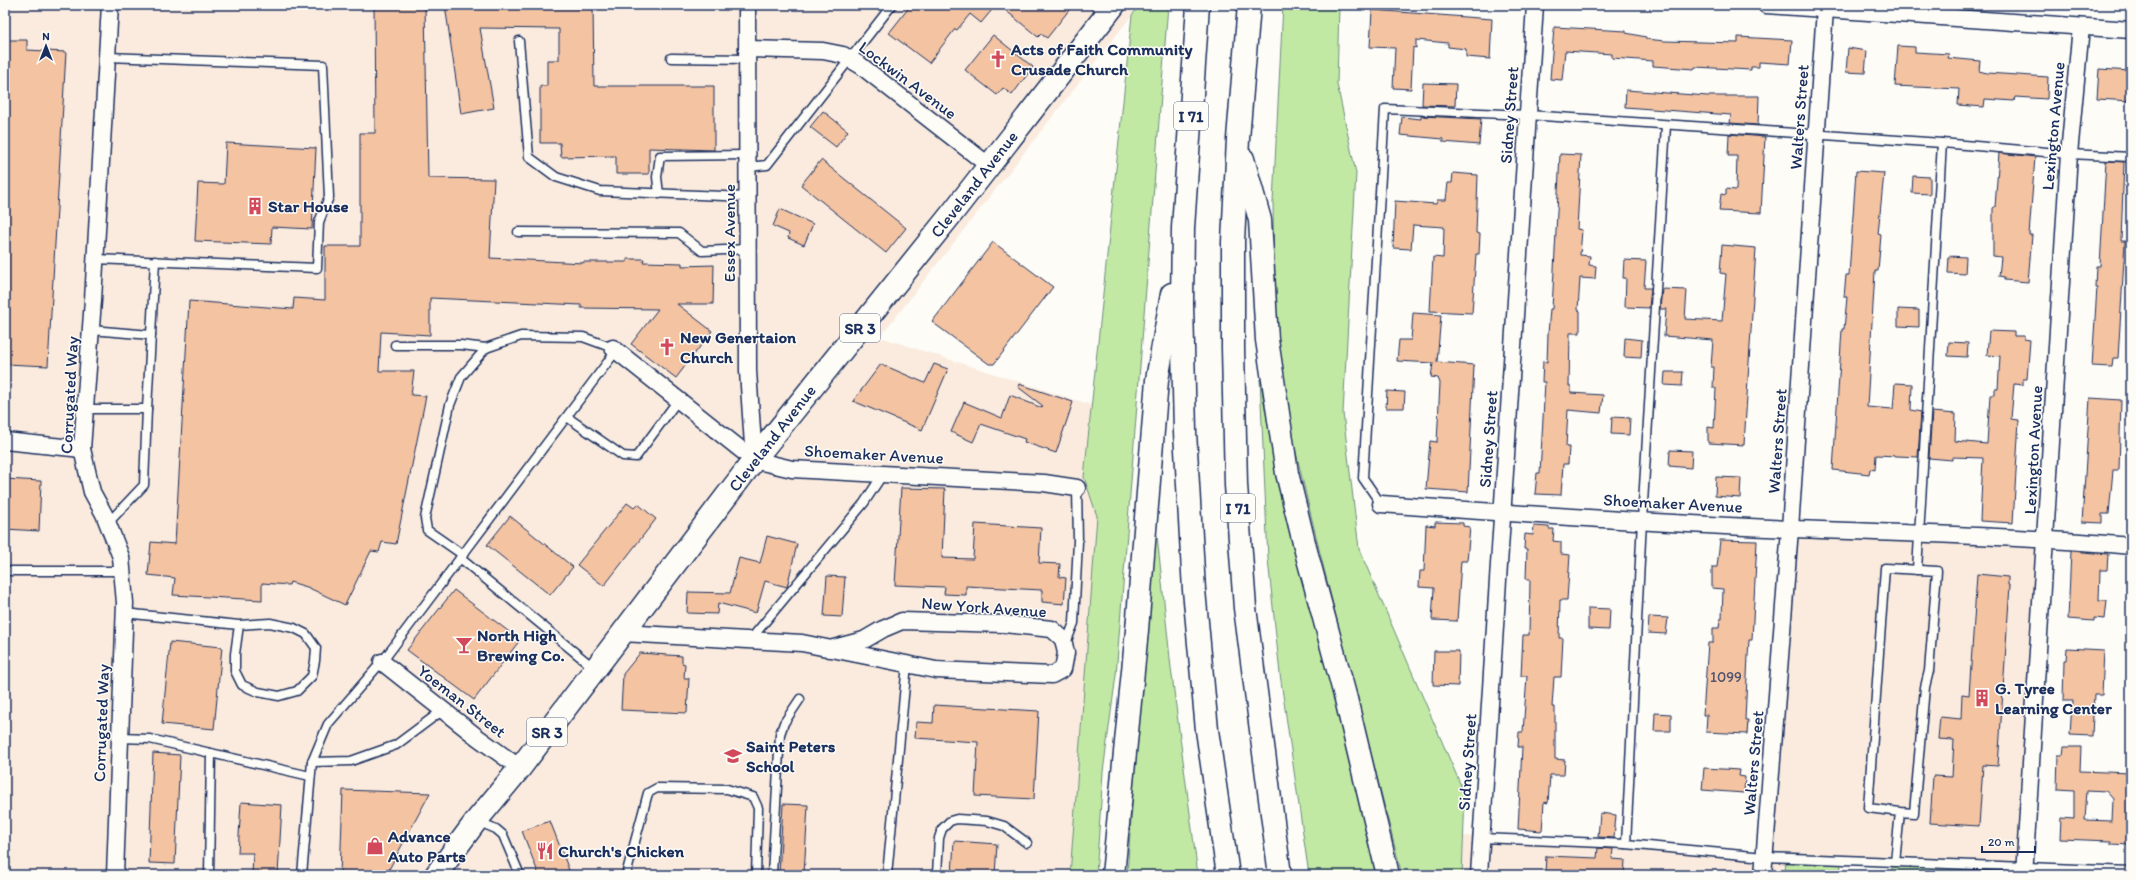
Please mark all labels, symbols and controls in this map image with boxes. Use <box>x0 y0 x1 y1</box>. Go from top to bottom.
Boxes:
north arrow <box>26 26 66 66</box>
text: N <box>42 30 50 43</box>
street label: Lockwin Avenue <box>855 37 961 123</box>
place label: Acts of Faith Community Crusade Church <box>1010 39 1193 79</box>
church icon: Acts of Faith Community Crusade Church <box>988 49 1008 69</box>
street label: Lexington Avenue <box>2037 61 2069 191</box>
street label: Walters Street <box>1785 64 1813 170</box>
street label: Sidney Street <box>1496 66 1522 164</box>
road number: I 71 <box>1174 102 1208 130</box>
street label: Cleveland Avenue <box>926 127 1022 241</box>
street label: Essex Avenue <box>719 184 739 282</box>
building icon: Star House <box>245 196 265 216</box>
place label: Star House <box>268 196 349 216</box>
road number: SR 3 <box>840 314 880 342</box>
place label: New Genertaion Church <box>680 327 797 367</box>
street label: Corrugated Way <box>56 336 82 454</box>
church icon: New Genertaion Church <box>657 337 677 357</box>
street label: Cleveland Avenue <box>724 381 820 495</box>
street label: Lexington Avenue <box>2020 385 2046 515</box>
street label: Walters Street <box>1763 388 1791 494</box>
street label: Sidney Street <box>1475 390 1501 488</box>
street label: Shoemaker Avenue <box>804 440 944 468</box>
street label: Shoemaker Avenue <box>1603 489 1743 517</box>
road number: I 71 <box>1221 494 1255 522</box>
street label: New York Avenue <box>921 593 1047 621</box>
place label: North High Brewing Co. <box>477 625 565 666</box>
bar icon: North High Brewing Co. <box>454 635 474 655</box>
street label: Yoeman Street <box>414 660 511 742</box>
street label: Corrugated Way <box>89 664 113 782</box>
house number: 1099 <box>1710 668 1742 686</box>
place label: G. Tyree Learning Center <box>1995 678 2112 719</box>
building icon: G. Tyree Learning Center <box>1972 688 1992 708</box>
street label: Walters Street <box>1738 710 1768 816</box>
street label: Sidney Street <box>1454 713 1480 811</box>
road number: SR 3 <box>527 718 567 746</box>
place label: Saint Peters School <box>746 736 836 776</box>
school or university icon: Saint Peters School <box>723 746 743 766</box>
place label: Advance Auto Parts <box>387 826 466 866</box>
scale bar <box>1982 828 2035 854</box>
text: 20 m <box>1988 835 2015 849</box>
shop icon: Advance Auto Parts <box>365 836 385 856</box>
restaurant icon: Church's Chicken <box>535 841 555 861</box>
place label: Church's Chicken <box>558 841 685 861</box>

